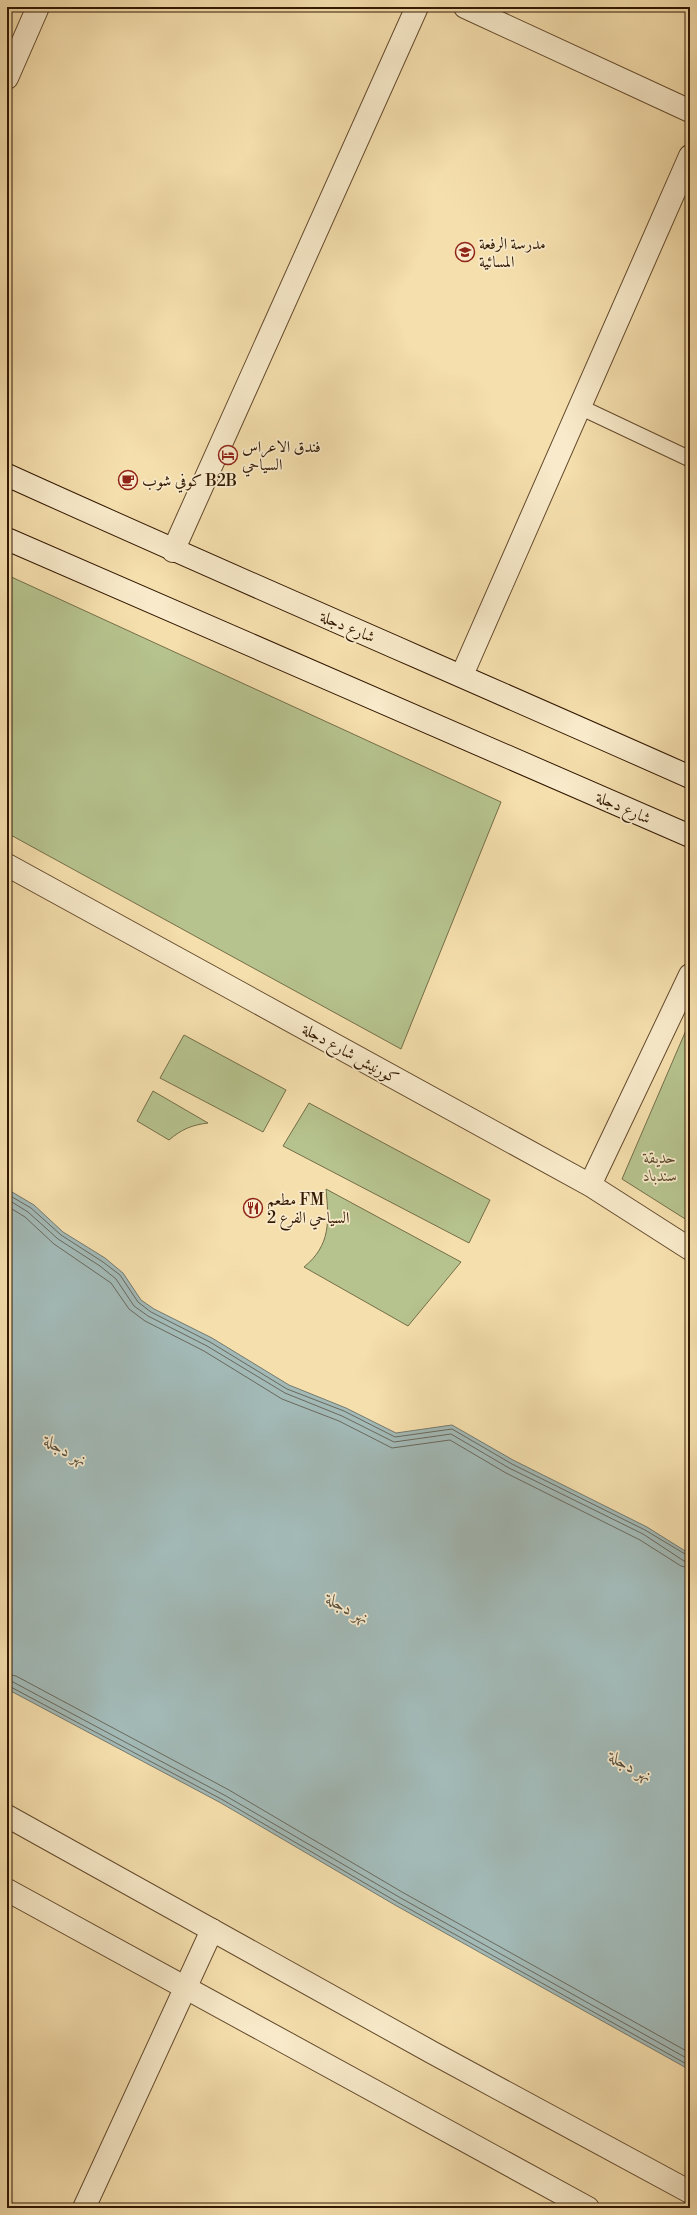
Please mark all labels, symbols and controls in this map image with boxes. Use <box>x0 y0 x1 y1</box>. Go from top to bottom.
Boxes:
place label: مدرسة الرفعة المسائية <box>479 234 546 272</box>
school or university icon: مدرسة الرفعة المسائية <box>454 241 476 263</box>
place label: فندق الاعراس السياحي <box>242 437 321 477</box>
hotel icon: فندق الاعراس السياحي <box>217 444 239 466</box>
cafe icon: كوفي شوب B2B <box>117 469 139 491</box>
place label: كوفي شوب B2B <box>142 471 237 493</box>
street label: شارع دجلة <box>315 606 378 650</box>
street label: شارع دجلة <box>591 787 654 831</box>
street label: كورنيش شارع دجلة <box>297 1019 402 1091</box>
park label: حديقة سندباد <box>642 1148 677 1186</box>
place label: مطعم FM السياحي الفرع 2 <box>267 1190 350 1231</box>
restaurant icon: مطعم FM السياحي الفرع 2 <box>242 1197 264 1219</box>
water label: نهر دجلة <box>38 1429 91 1472</box>
water label: نهر دجلة <box>320 1587 373 1630</box>
water label: نهر دجلة <box>603 1745 656 1788</box>

